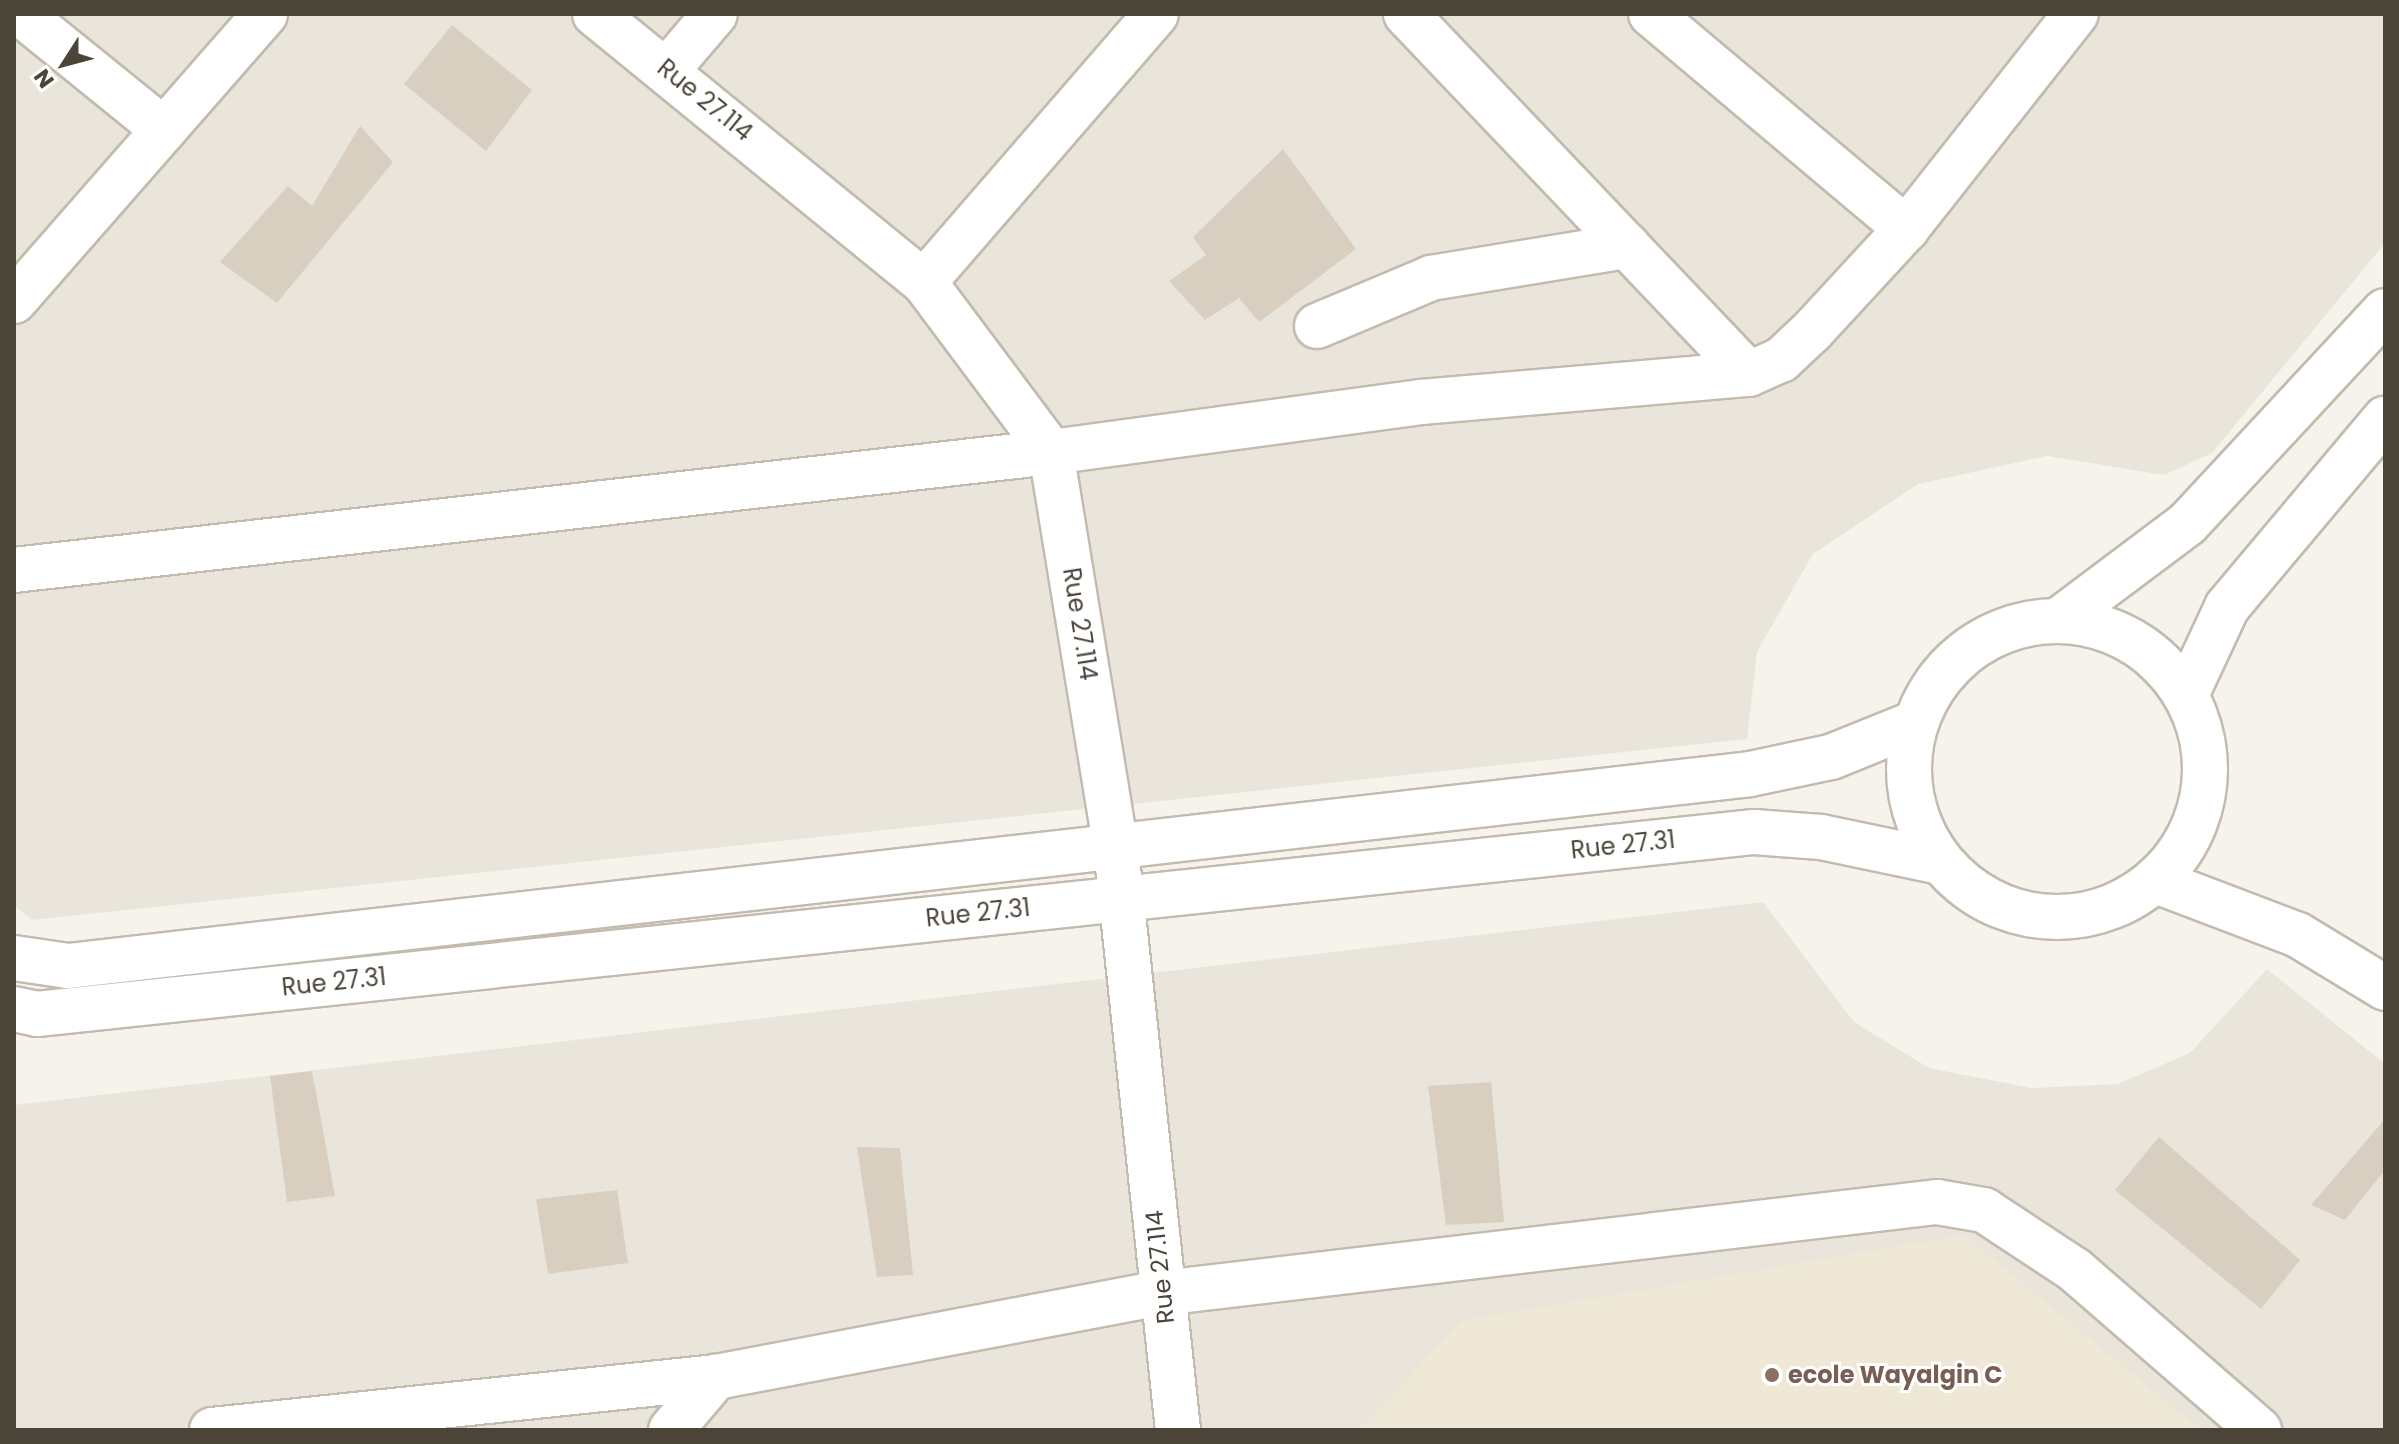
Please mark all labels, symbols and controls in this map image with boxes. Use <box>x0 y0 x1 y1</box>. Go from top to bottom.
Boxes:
north arrow <box>24 24 104 104</box>
street label: Rue 27.114 <box>652 53 758 147</box>
text: N <box>27 63 62 94</box>
street label: Rue 27.114 <box>1057 566 1103 682</box>
street label: Rue 27.31 <box>1569 825 1677 865</box>
street label: Rue 27.31 <box>924 893 1032 933</box>
street label: Rue 27.31 <box>280 962 388 1002</box>
street label: Rue 27.114 <box>1140 1209 1180 1325</box>
place label: ecole Wayalgin C <box>1788 1361 2003 1389</box>
marker: ecole Wayalgin C <box>1763 1366 1781 1384</box>

